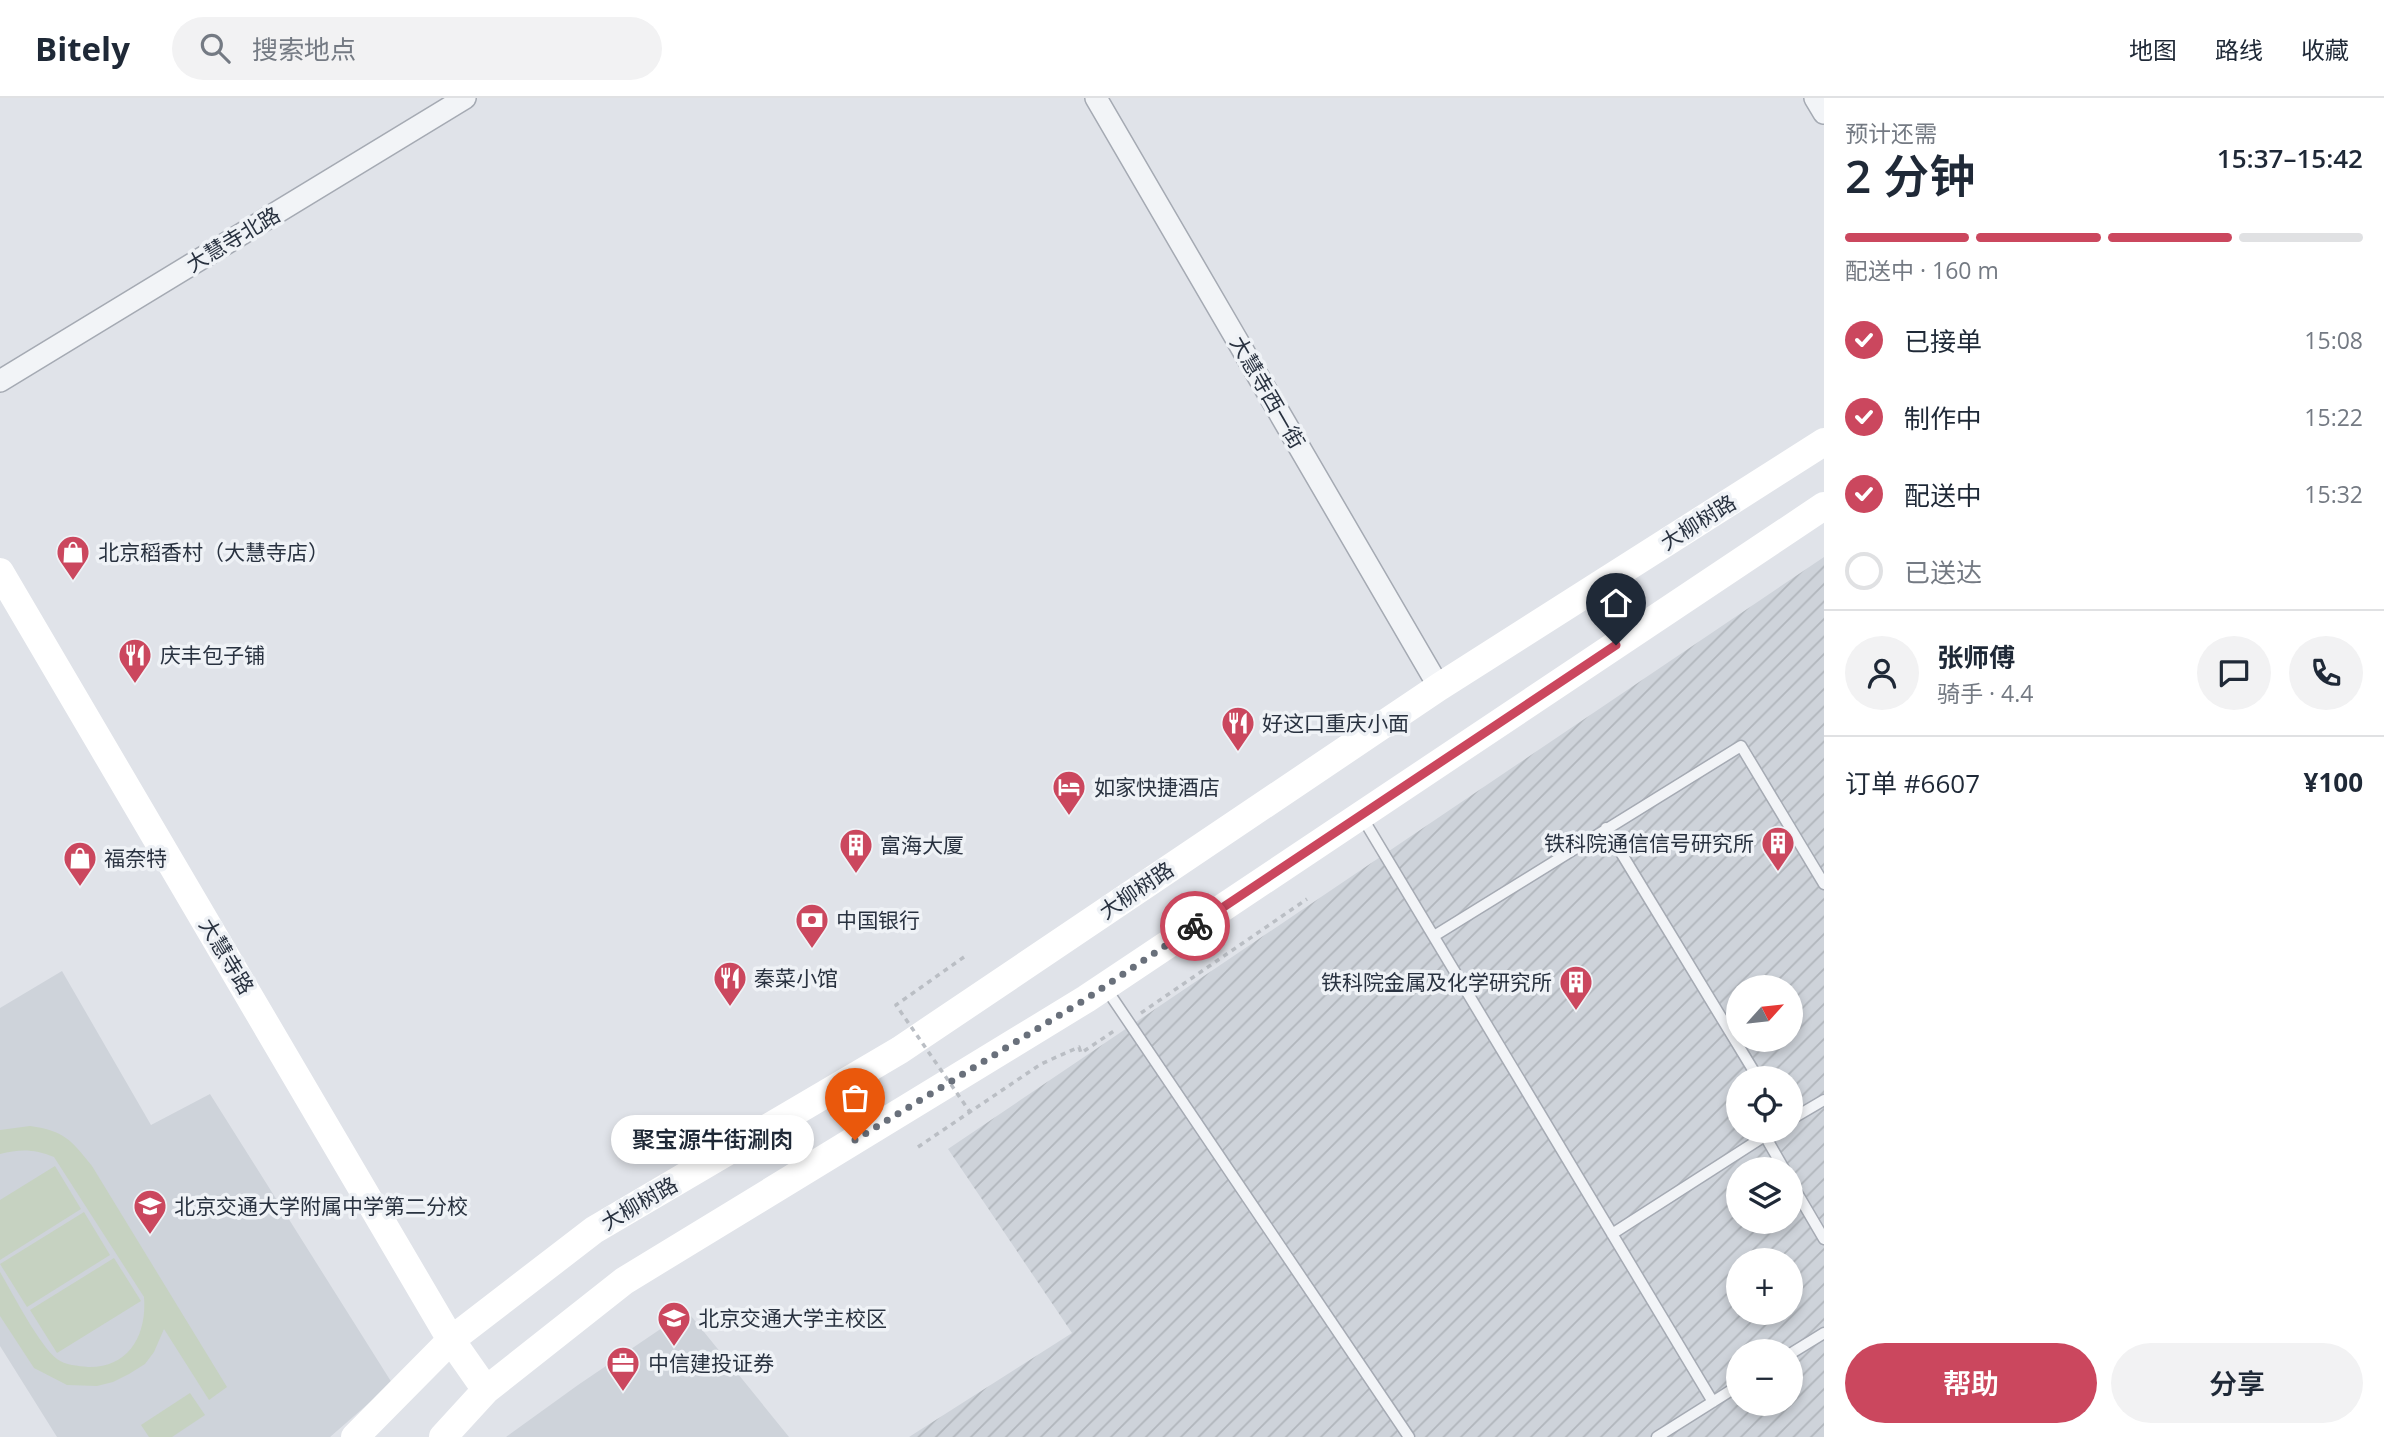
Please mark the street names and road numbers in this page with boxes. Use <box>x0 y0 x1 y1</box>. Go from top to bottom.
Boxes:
street label: 大慧寺北路 <box>181 200 285 278</box>
street label: 大慧寺西一街 <box>1224 330 1312 454</box>
street label: 大柳树路 <box>1655 488 1741 556</box>
street label: 大柳树路 <box>1093 855 1179 925</box>
street label: 大慧寺路 <box>193 913 261 999</box>
street label: 大柳树路 <box>596 1170 682 1236</box>

